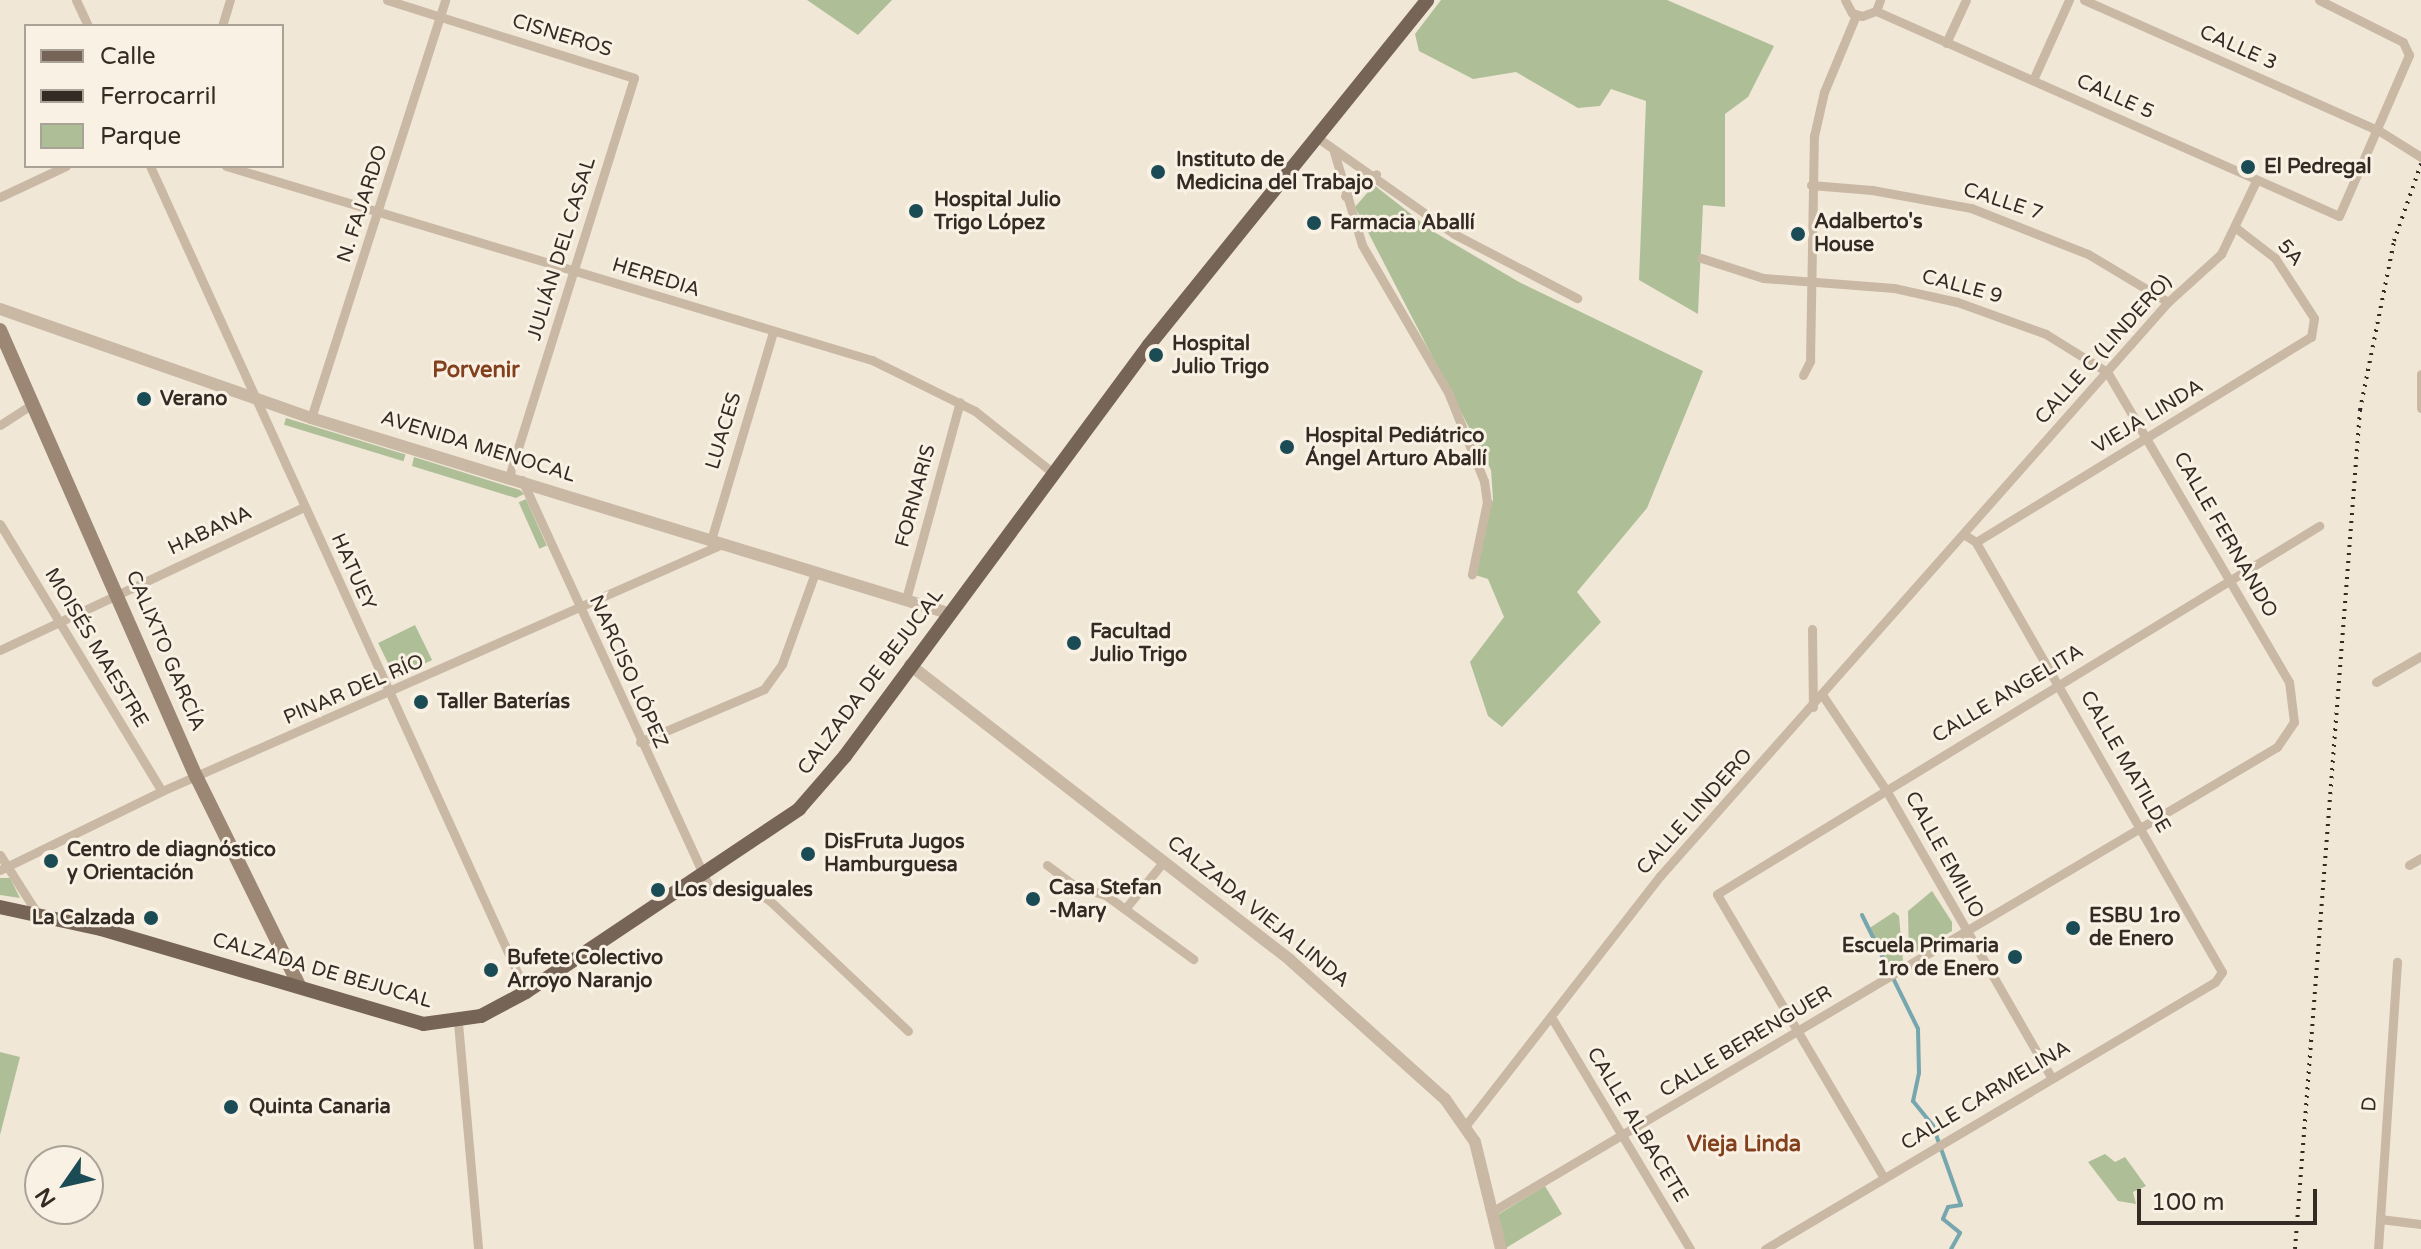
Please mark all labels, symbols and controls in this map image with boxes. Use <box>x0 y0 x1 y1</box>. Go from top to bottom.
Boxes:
street label: CISNEROS <box>509 9 615 63</box>
street label: CALLE 3 <box>2195 20 2281 76</box>
legend <box>24 24 284 168</box>
text: Calle <box>100 42 156 71</box>
street label: CALLE 5 <box>2072 69 2158 125</box>
text: Ferrocarril <box>100 82 216 111</box>
text: Parque <box>100 122 181 151</box>
street label: N. FAJARDO <box>333 142 393 266</box>
place label: Instituto de Medicina del Trabajo <box>1176 148 1373 195</box>
street label: JULIÁN DEL CASAL <box>523 155 601 343</box>
place label: El Pedregal <box>2264 155 2372 179</box>
marker: El Pedregal <box>2239 158 2257 176</box>
marker: Instituto de Medicina del Trabajo <box>1147 161 1169 183</box>
street label: CALLE 7 <box>1960 178 2046 226</box>
place label: Hospital Julio Trigo López <box>934 188 1061 235</box>
marker: Hospital Julio Trigo López <box>905 200 927 222</box>
place label: Adalberto's House <box>1814 210 1923 257</box>
place label: Farmacia Aballí <box>1330 211 1475 235</box>
marker: Farmacia Aballí <box>1305 214 1323 232</box>
marker: Adalberto's House <box>1789 225 1807 243</box>
street label: 5A <box>2272 235 2308 271</box>
street label: HEREDIA <box>609 253 703 303</box>
street label: CALLE 9 <box>1919 265 2005 309</box>
street label: CALLE C (LINDERO) <box>2031 270 2177 430</box>
place label: Hospital Julio Trigo <box>1172 332 1269 379</box>
marker: Hospital Julio Trigo <box>1147 346 1165 364</box>
district label: Porvenir <box>432 358 520 384</box>
street label: VIEJA LINDA <box>2088 375 2208 459</box>
place label: Verano <box>160 387 227 411</box>
street label: LUACES <box>701 389 747 473</box>
marker: Verano <box>135 390 153 408</box>
street label: AVENIDA MENOCAL <box>378 406 578 488</box>
place label: Hospital Pediátrico Ángel Arturo Aballí <box>1305 424 1487 471</box>
marker: Hospital Pediátrico Ángel Arturo Aballí <box>1276 436 1298 458</box>
street label: FORNARIS <box>891 442 941 550</box>
street label: CALLE FERNANDO <box>2168 448 2282 622</box>
street label: HABANA <box>164 501 256 561</box>
street label: HATUEY <box>325 530 381 614</box>
street label: MOISÉS MAESTRE <box>39 564 153 732</box>
street label: CALIXTO GARCÍA <box>120 567 210 735</box>
street label: CALZADA DE BEJUCAL <box>793 584 949 780</box>
street label: NARCISO LÓPEZ <box>583 592 673 752</box>
place label: Facultad Julio Trigo <box>1090 620 1187 667</box>
marker: Facultad Julio Trigo <box>1065 634 1083 652</box>
street label: CALLE ANGELITA <box>1928 639 2088 749</box>
street label: PINAR DEL RÍO <box>280 650 428 730</box>
street label: CALLE MATILDE <box>2075 687 2175 837</box>
place label: Taller Baterías <box>437 690 570 714</box>
marker: Taller Baterías <box>412 693 430 711</box>
street label: CALLE LINDERO <box>1632 744 1758 880</box>
street label: CALLE EMILIO <box>1899 787 1989 923</box>
place label: DisFruta Jugos Hamburguesa <box>824 830 965 877</box>
street label: CALZADA VIEJA LINDA <box>1162 831 1354 993</box>
place label: Centro de diagnóstico y Orientación <box>67 838 276 885</box>
marker: DisFruta Jugos Hamburguesa <box>799 845 817 863</box>
marker: Centro de diagnóstico y Orientación <box>42 852 60 870</box>
place label: Casa Stefan -Mary <box>1049 876 1162 923</box>
place label: Los desiguales <box>674 878 813 902</box>
marker: Los desiguales <box>649 881 667 899</box>
marker: Casa Stefan -Mary <box>1024 890 1042 908</box>
place label: ESBU 1ro de Enero <box>2089 904 2180 951</box>
place label: La Calzada <box>32 906 135 930</box>
marker: La Calzada <box>142 909 160 927</box>
marker: ESBU 1ro de Enero <box>2064 919 2082 937</box>
street label: CALZADA DE BEJUCAL <box>209 928 435 1014</box>
place label: Escuela Primaria 1ro de Enero <box>1842 934 1999 981</box>
place label: Bufete Colectivo Arroyo Naranjo <box>507 946 663 993</box>
marker: Escuela Primaria 1ro de Enero <box>2006 948 2024 966</box>
marker: Bufete Colectivo Arroyo Naranjo <box>482 961 500 979</box>
street label: CALLE BERENGUER <box>1655 981 1837 1103</box>
street label: CALLE CARMELINA <box>1897 1036 2075 1156</box>
street label: CALLE ALBACETE <box>1581 1043 1693 1207</box>
place label: Quinta Canaria <box>249 1095 391 1119</box>
marker: Quinta Canaria <box>220 1096 242 1118</box>
street label: D <box>2358 1096 2382 1112</box>
district label: Vieja Linda <box>1687 1132 1801 1158</box>
north arrow <box>24 1145 104 1225</box>
scale bar <box>2141 1173 2321 1223</box>
text: N <box>30 1183 61 1212</box>
text: 100 m <box>2151 1188 2225 1217</box>

